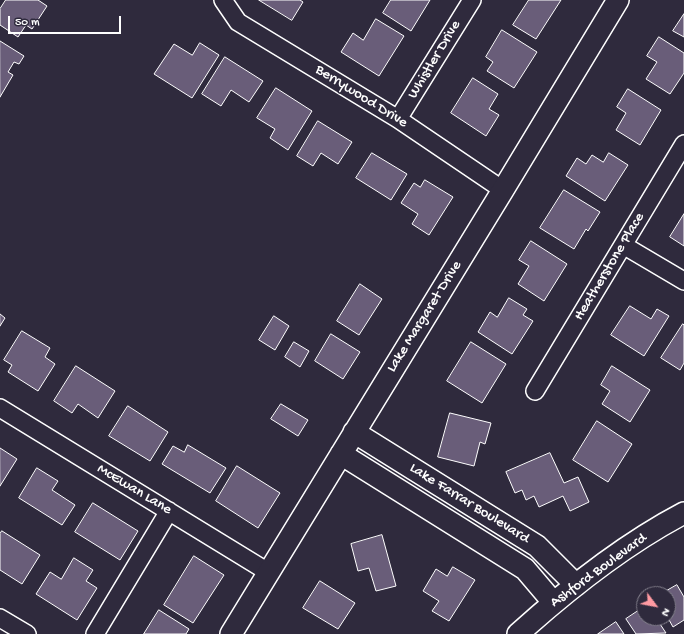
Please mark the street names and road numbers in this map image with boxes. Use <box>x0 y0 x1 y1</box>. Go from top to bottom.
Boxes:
street label: Whistler Drive <box>405 18 465 102</box>
street label: Berrywood Drive <box>311 61 411 133</box>
street label: Heatherstone Place <box>571 210 649 324</box>
street label: Lake Margaret Drive <box>383 258 467 376</box>
street label: Lake Farrar Boulevard <box>406 460 532 548</box>
street label: McEwan Lane <box>93 461 175 519</box>
street label: Ashford Boulevard <box>547 530 651 612</box>

